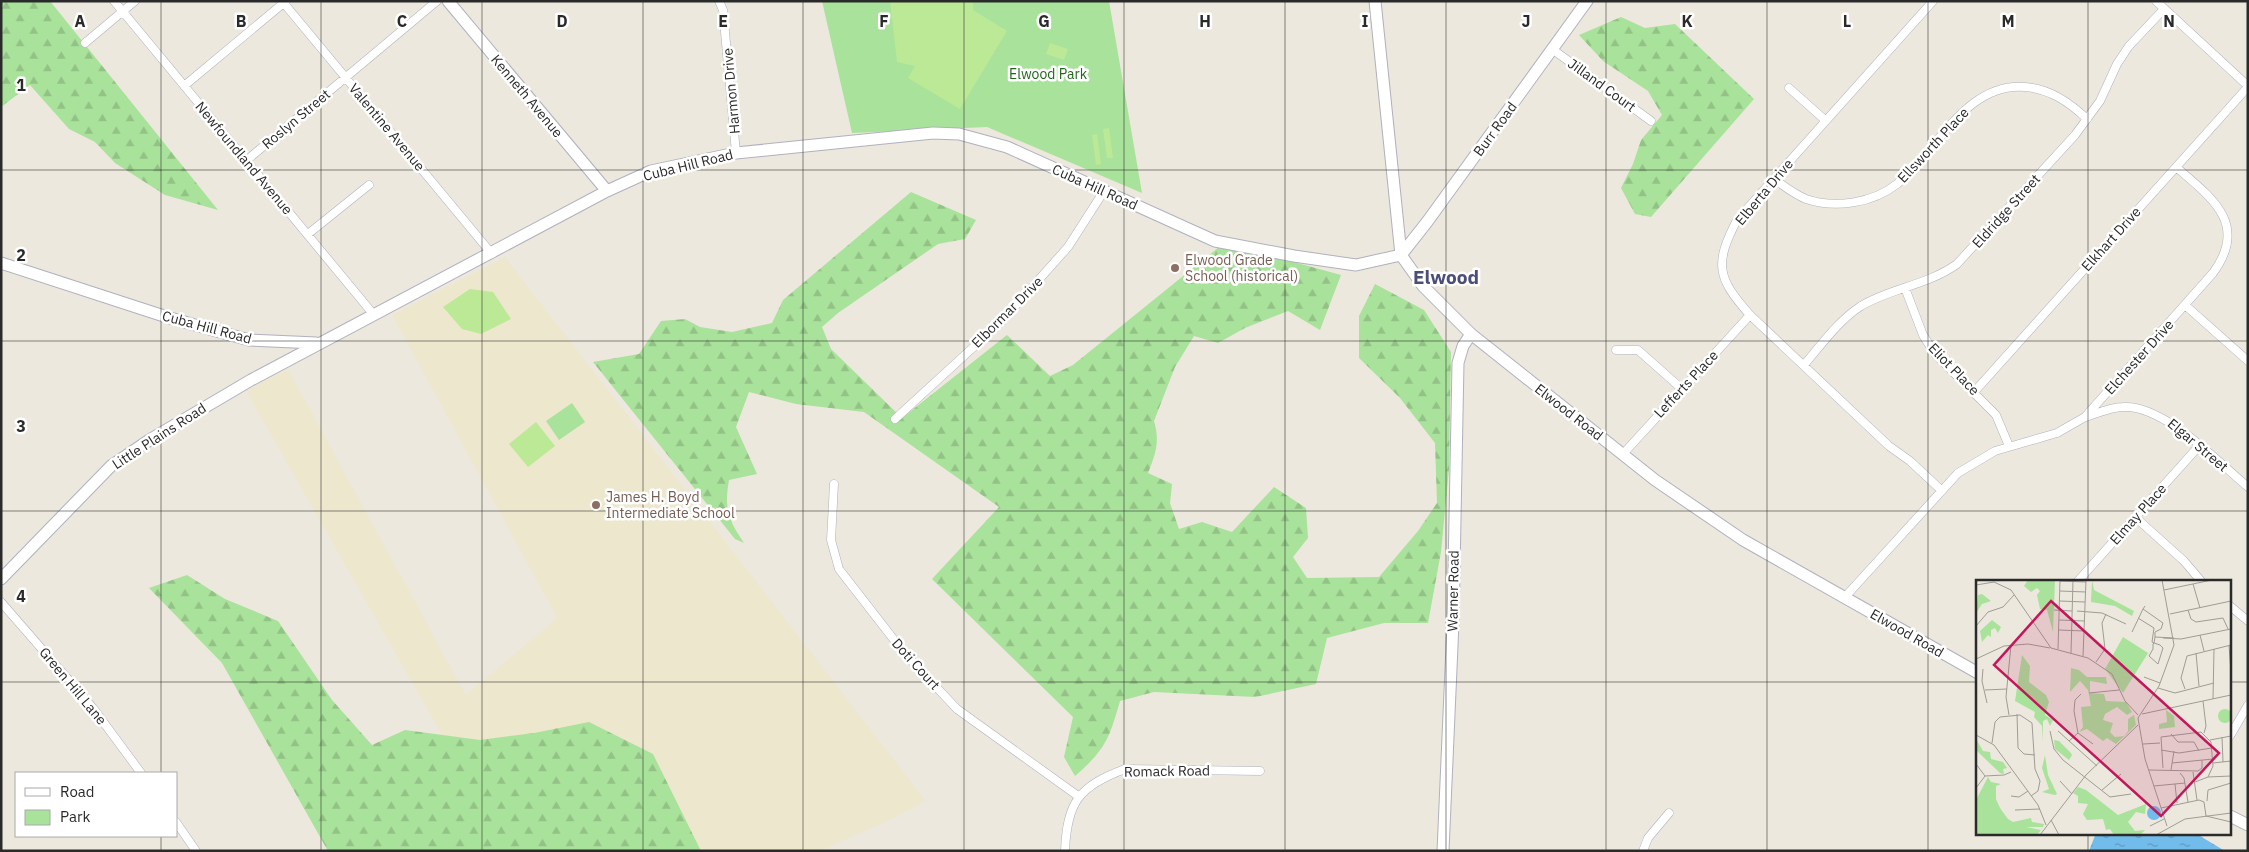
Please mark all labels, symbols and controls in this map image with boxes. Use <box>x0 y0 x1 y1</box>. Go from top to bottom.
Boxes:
text: A <box>75 11 86 31</box>
text: B <box>236 11 247 31</box>
text: C <box>397 11 407 31</box>
text: D <box>556 11 568 31</box>
text: E <box>718 11 728 31</box>
text: F <box>879 11 889 31</box>
text: G <box>1038 11 1050 31</box>
text: H <box>1199 11 1211 31</box>
text: I <box>1362 11 1369 31</box>
text: J <box>1522 11 1530 31</box>
text: K <box>1681 11 1693 31</box>
text: L <box>1843 11 1851 31</box>
text: M <box>2001 11 2015 31</box>
text: N <box>2163 11 2175 31</box>
street label: Harmon Drive <box>718 47 744 135</box>
street label: Kenneth Avenue <box>487 51 567 141</box>
street label: Jilland Court <box>1564 54 1640 116</box>
park label: Elwood Park <box>1009 65 1088 83</box>
text: 1 <box>16 75 26 95</box>
street label: Valentine Avenue <box>345 79 429 175</box>
street label: Roslyn Street <box>258 85 334 153</box>
street label: Newfoundland Avenue <box>191 98 297 218</box>
street label: Burr Road <box>1469 98 1521 160</box>
street label: Ellsworth Place <box>1893 103 1973 187</box>
street label: Cuba Hill Road <box>641 145 735 185</box>
street label: Elberta Drive <box>1731 155 1797 229</box>
street label: Cuba Hill Road <box>1049 160 1141 214</box>
street label: Eldridge Street <box>1968 170 2044 252</box>
street label: Elkhart Drive <box>2077 203 2145 275</box>
text: 2 <box>16 245 26 265</box>
place label: Elwood Grade School (historical) <box>1185 251 1298 285</box>
marker: Elwood Grade School (historical) <box>1169 262 1181 274</box>
district label: Elwood <box>1413 265 1479 289</box>
street label: Elbormar Drive <box>968 272 1047 351</box>
street label: Cuba Hill Road <box>160 306 254 348</box>
street label: Elchester Drive <box>2101 316 2178 398</box>
street label: Eliot Place <box>1925 339 1984 399</box>
street label: Lefferts Place <box>1650 346 1722 422</box>
street label: Elwood Road <box>1531 380 1607 444</box>
street label: Little Plains Road <box>109 399 209 473</box>
street label: Elgar Street <box>2164 414 2232 476</box>
text: 3 <box>16 416 26 436</box>
street label: Elmay Place <box>2106 479 2170 548</box>
place label: James H. Boyd Intermediate School <box>606 488 735 522</box>
marker: James H. Boyd Intermediate School <box>590 499 602 511</box>
street label: Warner Road <box>1443 550 1463 632</box>
inset map <box>1976 580 2232 834</box>
text: 4 <box>16 586 26 606</box>
street label: Elwood Road <box>1867 605 1947 661</box>
street label: Doti Court <box>888 634 944 694</box>
street label: Green Hill Lane <box>35 644 111 729</box>
street label: Romack Road <box>1124 761 1210 781</box>
legend <box>15 772 178 837</box>
text: Road <box>60 782 95 801</box>
text: Park <box>60 807 90 826</box>

